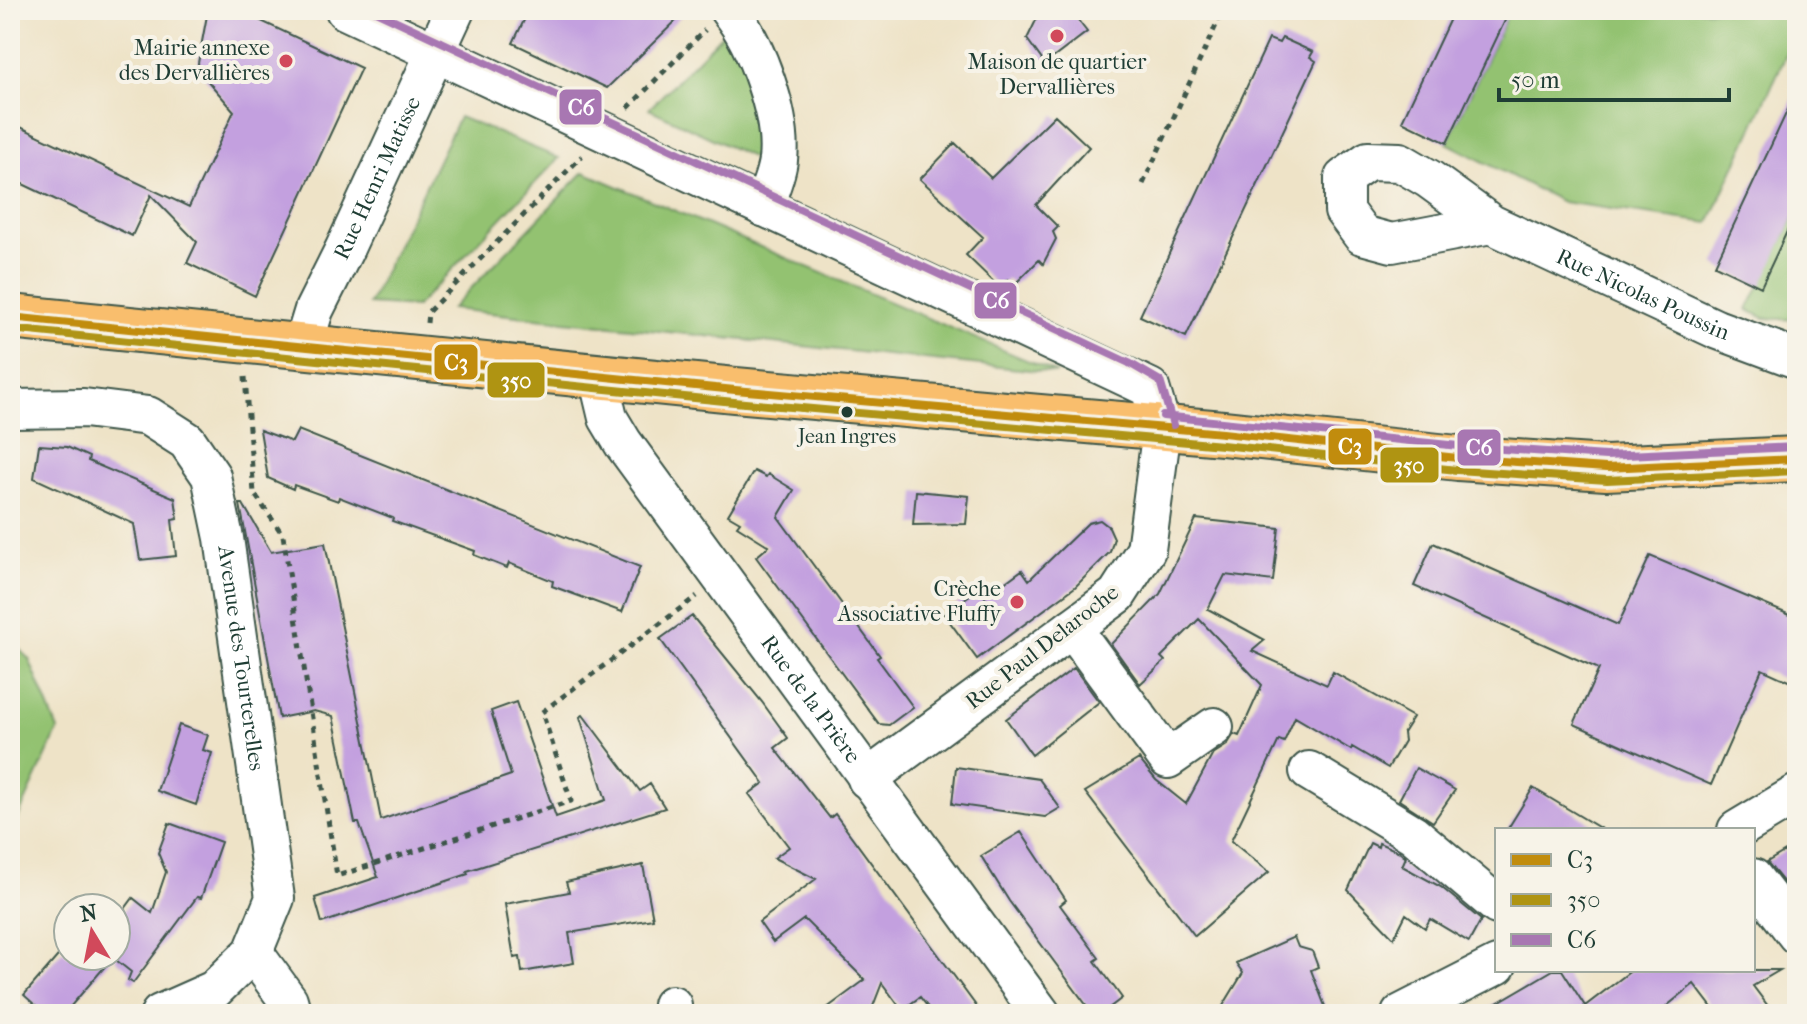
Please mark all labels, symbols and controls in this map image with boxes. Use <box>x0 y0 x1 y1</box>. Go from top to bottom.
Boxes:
marker: Maison de quartier Dervallières <box>1048 27 1066 45</box>
place label: Mairie annexe des Dervallières <box>119 35 270 86</box>
place label: Maison de quartier Dervallières <box>968 49 1147 100</box>
marker: Mairie annexe des Dervallières <box>277 52 295 70</box>
scale bar <box>1499 52 1729 102</box>
text: 50 m <box>1511 66 1560 94</box>
line badge: C6 <box>558 88 603 126</box>
street label: Rue Henri Matisse <box>328 92 426 264</box>
text: C6 <box>568 95 595 121</box>
street label: Rue Nicolas Poussin <box>1552 243 1733 346</box>
line badge: C6 <box>973 281 1018 320</box>
text: C6 <box>983 288 1010 314</box>
line badge: C3 <box>433 343 479 381</box>
text: C3 <box>444 350 468 376</box>
line badge: 350 <box>486 361 546 399</box>
text: 350 <box>501 368 531 394</box>
marker: Jean Ingres <box>839 404 855 420</box>
place label: Jean Ingres <box>796 425 896 448</box>
line badge: C3 <box>1327 427 1373 466</box>
line badge: C6 <box>1456 428 1502 467</box>
text: C3 <box>1338 434 1362 460</box>
text: C6 <box>1466 435 1493 461</box>
line badge: 350 <box>1379 446 1440 484</box>
text: 350 <box>1394 453 1424 479</box>
street label: Avenue des Tourterelles <box>212 543 270 772</box>
place label: Crèche Associative Fluffy <box>837 576 1002 627</box>
street label: Rue Paul Delaroche <box>960 579 1124 715</box>
marker: Crèche Associative Fluffy <box>1008 593 1026 611</box>
street label: Rue de la Prière <box>755 630 866 768</box>
legend <box>1495 828 1755 972</box>
text: C3 <box>1567 846 1593 874</box>
text: 350 <box>1567 886 1600 914</box>
north arrow <box>52 892 132 972</box>
text: N <box>78 899 99 928</box>
text: C6 <box>1567 926 1597 954</box>

